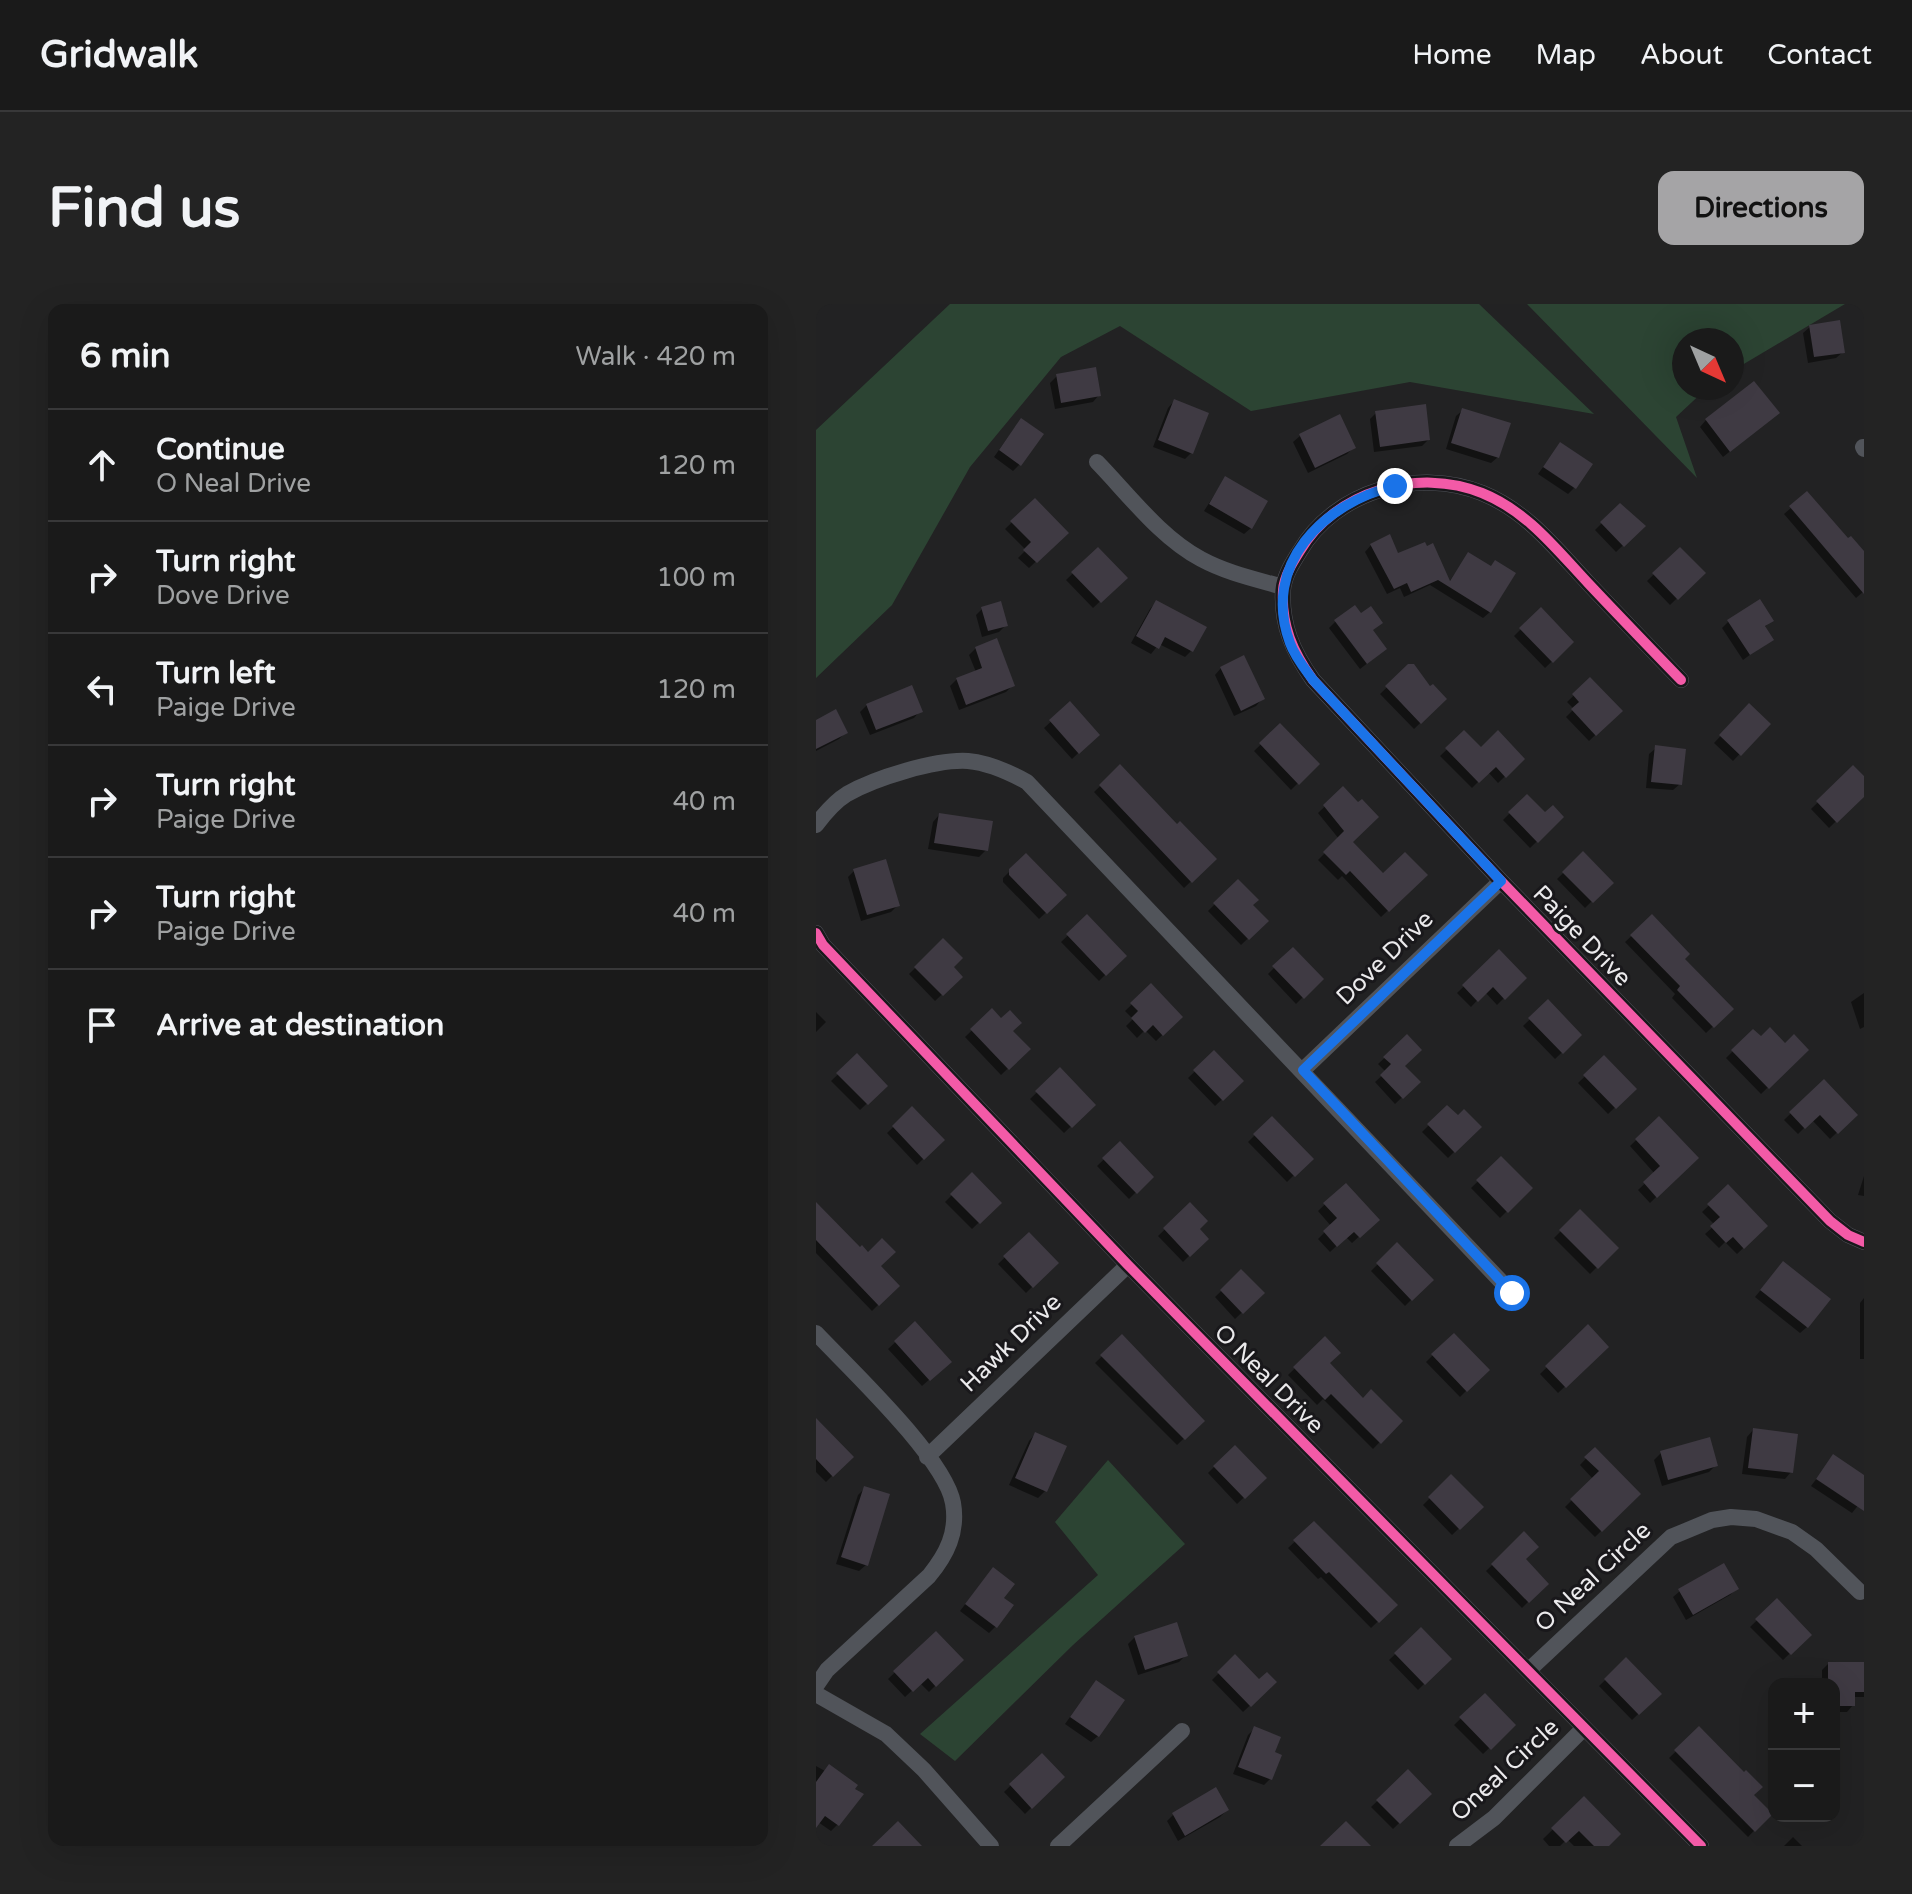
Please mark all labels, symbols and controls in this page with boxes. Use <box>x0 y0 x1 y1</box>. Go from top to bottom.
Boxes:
text: Gridwalk <box>40 32 198 78</box>
text: Home <box>1412 38 1492 72</box>
text: Map <box>1536 38 1596 72</box>
text: About <box>1640 38 1723 72</box>
text: Contact <box>1767 38 1872 72</box>
button: Directions <box>1658 171 1864 245</box>
text: Find us <box>48 175 240 242</box>
north arrow <box>1672 328 1744 400</box>
text: 6 min <box>80 336 171 377</box>
text: Walk · 420 m <box>576 341 736 372</box>
text: Continue <box>156 431 285 468</box>
icon: ahead <box>80 443 124 487</box>
text: 120 m <box>656 450 736 481</box>
text: O Neal Drive <box>156 468 311 499</box>
route end <box>1377 468 1413 504</box>
text: Turn right <box>156 543 296 580</box>
icon: right <box>80 555 124 599</box>
text: 100 m <box>656 562 736 593</box>
text: Dove Drive <box>156 580 290 611</box>
text: Turn left <box>156 655 275 692</box>
icon: left <box>80 667 124 711</box>
text: 120 m <box>656 674 736 705</box>
text: Paige Drive <box>156 692 296 723</box>
text: Turn right <box>156 767 296 804</box>
icon: right <box>80 779 124 823</box>
text: 40 m <box>673 786 736 817</box>
text: Paige Drive <box>156 804 296 835</box>
text: Turn right <box>156 879 296 916</box>
street label: Paige Drive <box>1527 880 1637 992</box>
icon: right <box>80 891 124 935</box>
text: 40 m <box>673 898 736 929</box>
street label: Dove Drive <box>1331 905 1439 1011</box>
text: Paige Drive <box>156 916 296 947</box>
icon: arrive <box>80 1003 124 1047</box>
text: Arrive at destination <box>156 1007 444 1044</box>
route start <box>1494 1275 1530 1311</box>
street label: Hawk Drive <box>955 1288 1067 1398</box>
street label: O Neal Drive <box>1208 1318 1330 1440</box>
street label: O Neal Circle <box>1529 1516 1657 1638</box>
map controls <box>1768 1678 1840 1822</box>
button: + <box>1768 1678 1840 1750</box>
street label: Oneal Circle <box>1445 1713 1565 1827</box>
button: − <box>1768 1750 1840 1822</box>

